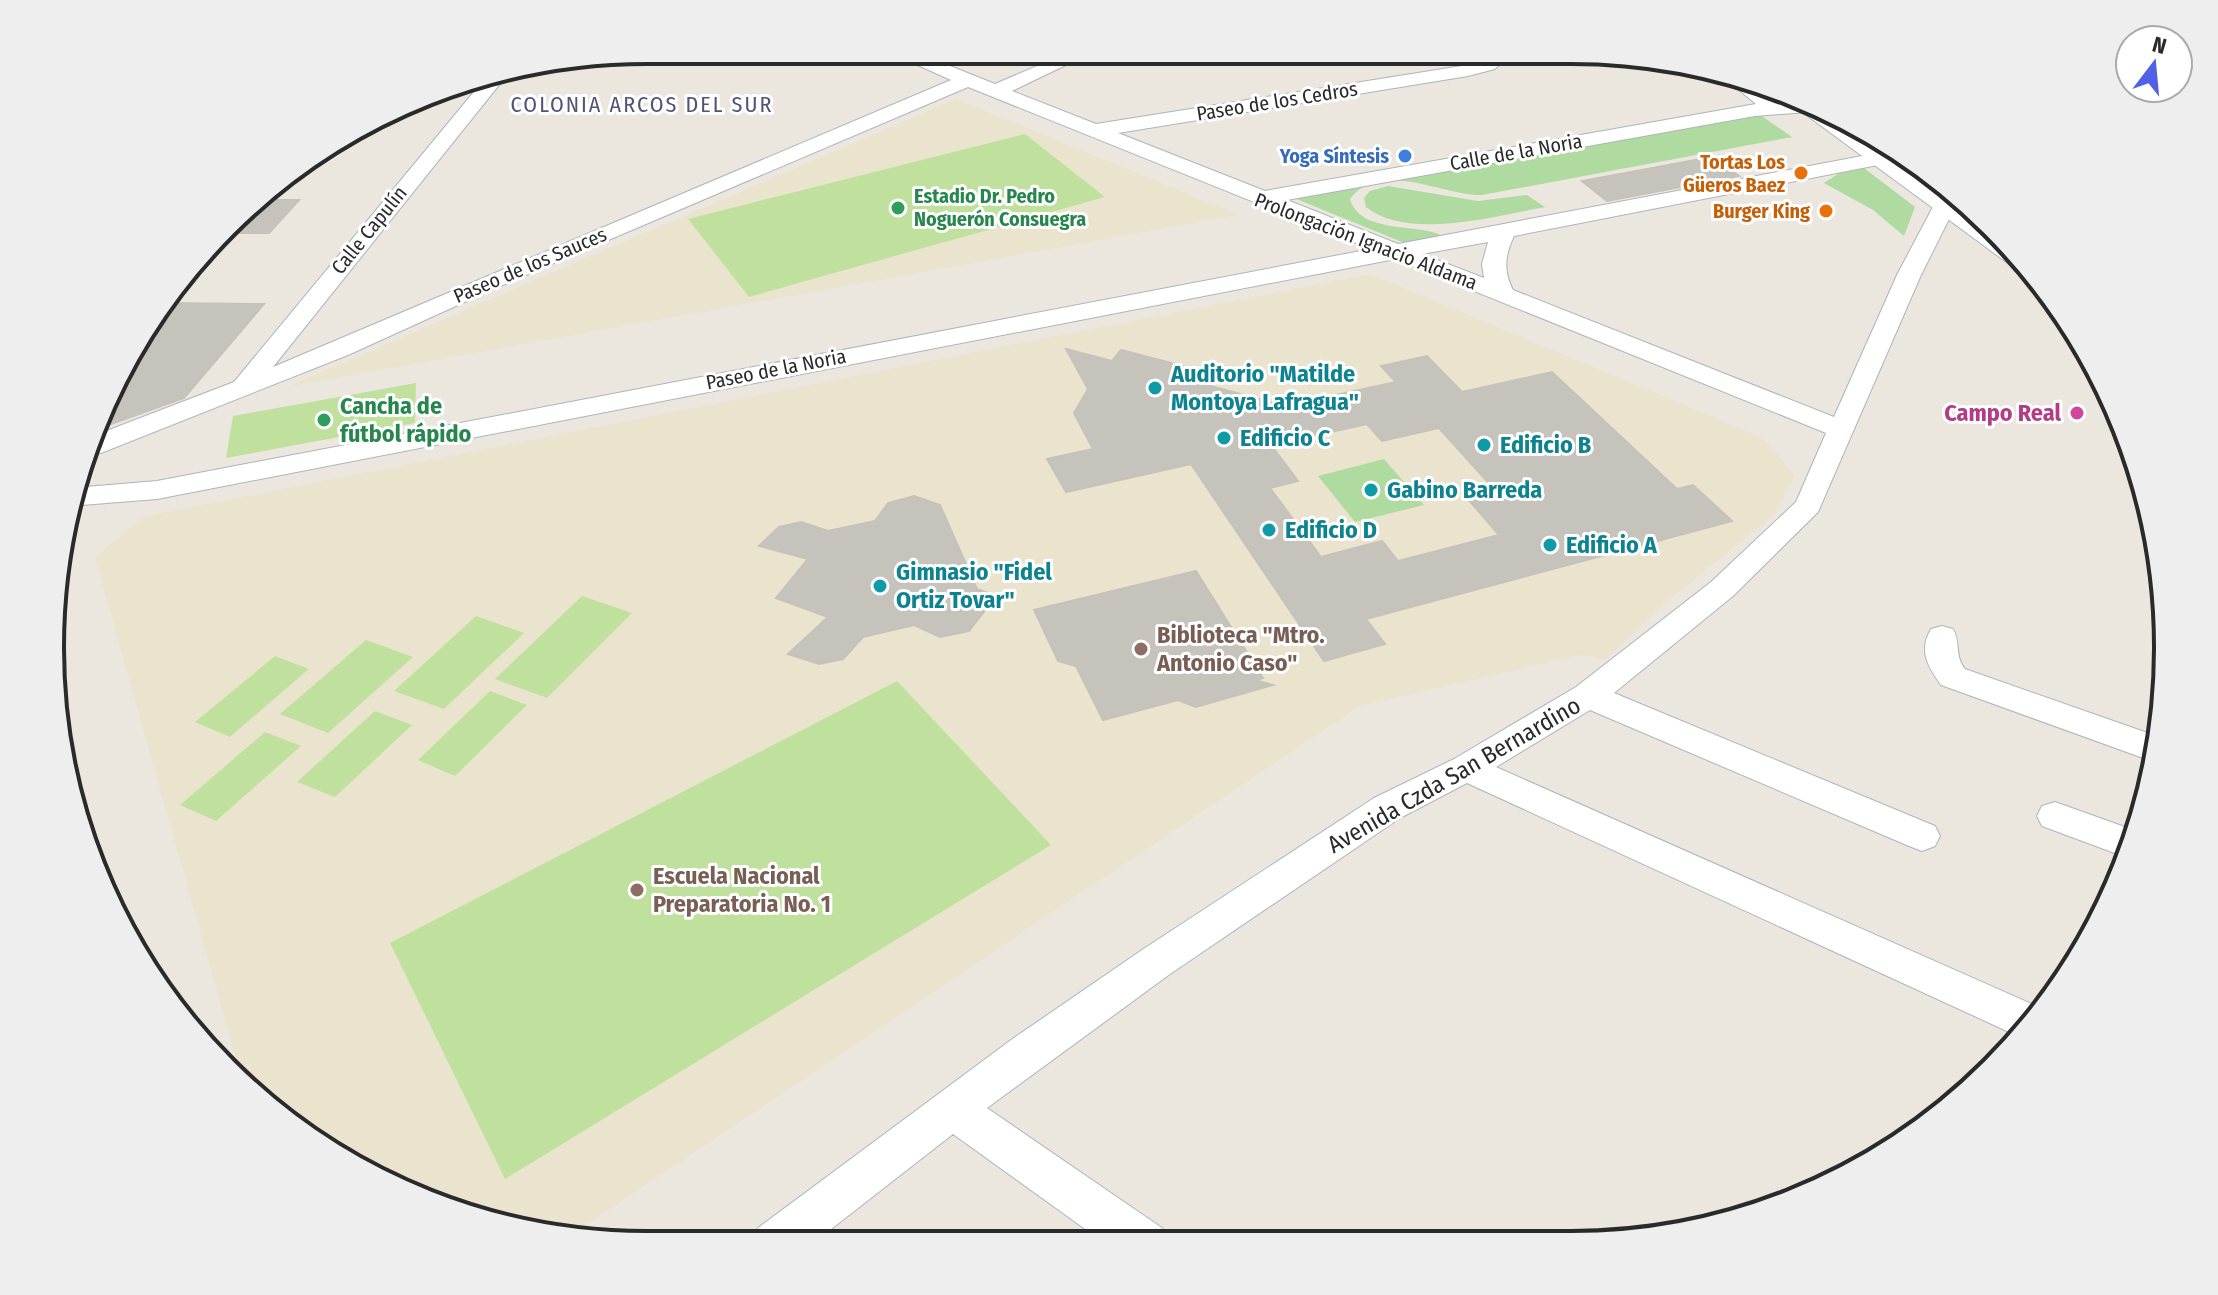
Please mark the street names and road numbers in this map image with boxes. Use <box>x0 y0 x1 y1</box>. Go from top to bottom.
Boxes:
street label: Paseo de los Cedros <box>1195 76 1359 126</box>
street label: Calle de la Noria <box>1448 129 1584 175</box>
street label: Calle Capulín <box>326 181 412 279</box>
street label: Prolongación Ignacio Aldama <box>1251 187 1481 295</box>
street label: Paseo de los Sauces <box>450 222 610 308</box>
street label: Paseo de la Noria <box>704 344 848 394</box>
street label: Avenida Czda San Bernardino <box>1323 691 1585 859</box>

